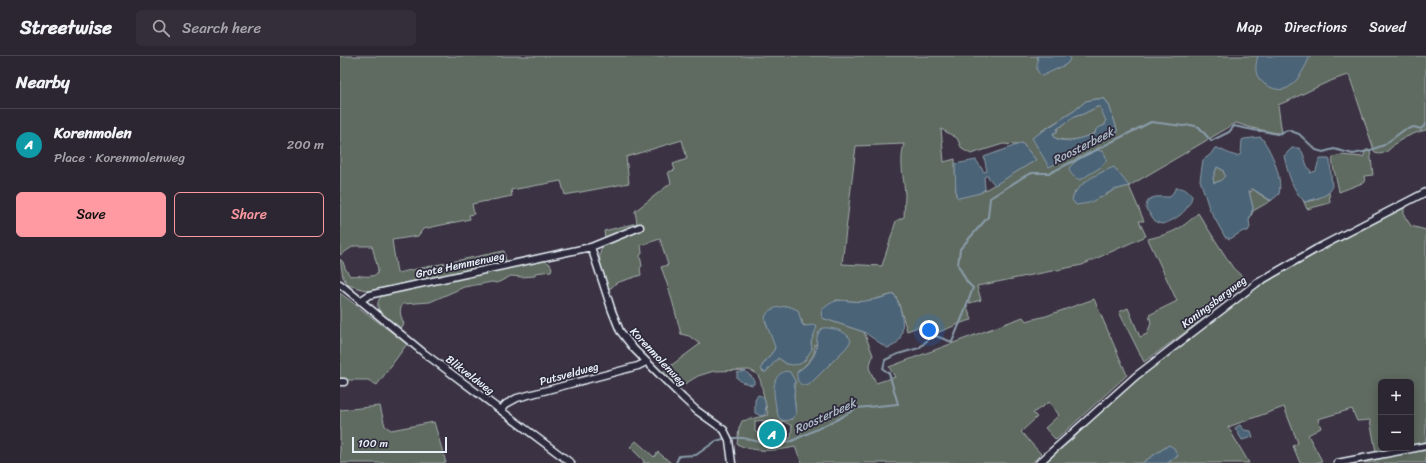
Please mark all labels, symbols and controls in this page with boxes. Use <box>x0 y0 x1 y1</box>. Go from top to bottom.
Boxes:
search box <box>136 10 416 46</box>
text: Streetwise <box>20 11 112 44</box>
text: Search here <box>182 15 261 41</box>
text: Map <box>1236 15 1262 40</box>
text: Directions <box>1284 15 1347 40</box>
text: Saved <box>1369 15 1406 40</box>
icon: search <box>150 17 172 39</box>
text: Nearby <box>16 67 70 97</box>
text: Korenmolen <box>54 120 132 146</box>
water label: Roosterbeek <box>1048 120 1119 171</box>
text: A <box>25 133 33 156</box>
text: 200 m <box>287 133 324 156</box>
text: Place · Korenmolenweg <box>54 146 185 169</box>
button: Save <box>16 192 166 237</box>
button: Share <box>174 192 324 237</box>
street label: Grote Hemmenweg <box>414 246 507 284</box>
street label: Koningsbergweg <box>1177 271 1251 333</box>
your location <box>919 320 939 340</box>
street label: Korenmolenweg <box>625 323 691 392</box>
street label: Blikveldweg <box>441 350 499 400</box>
street label: Putsveldweg <box>537 357 601 391</box>
map controls <box>1378 379 1414 451</box>
button: + <box>1378 379 1414 415</box>
water label: Roosterbeek <box>790 391 861 440</box>
button: − <box>1378 415 1414 451</box>
pin: A <box>759 419 785 449</box>
text: 100 m <box>358 434 388 453</box>
scale bar <box>352 435 447 454</box>

